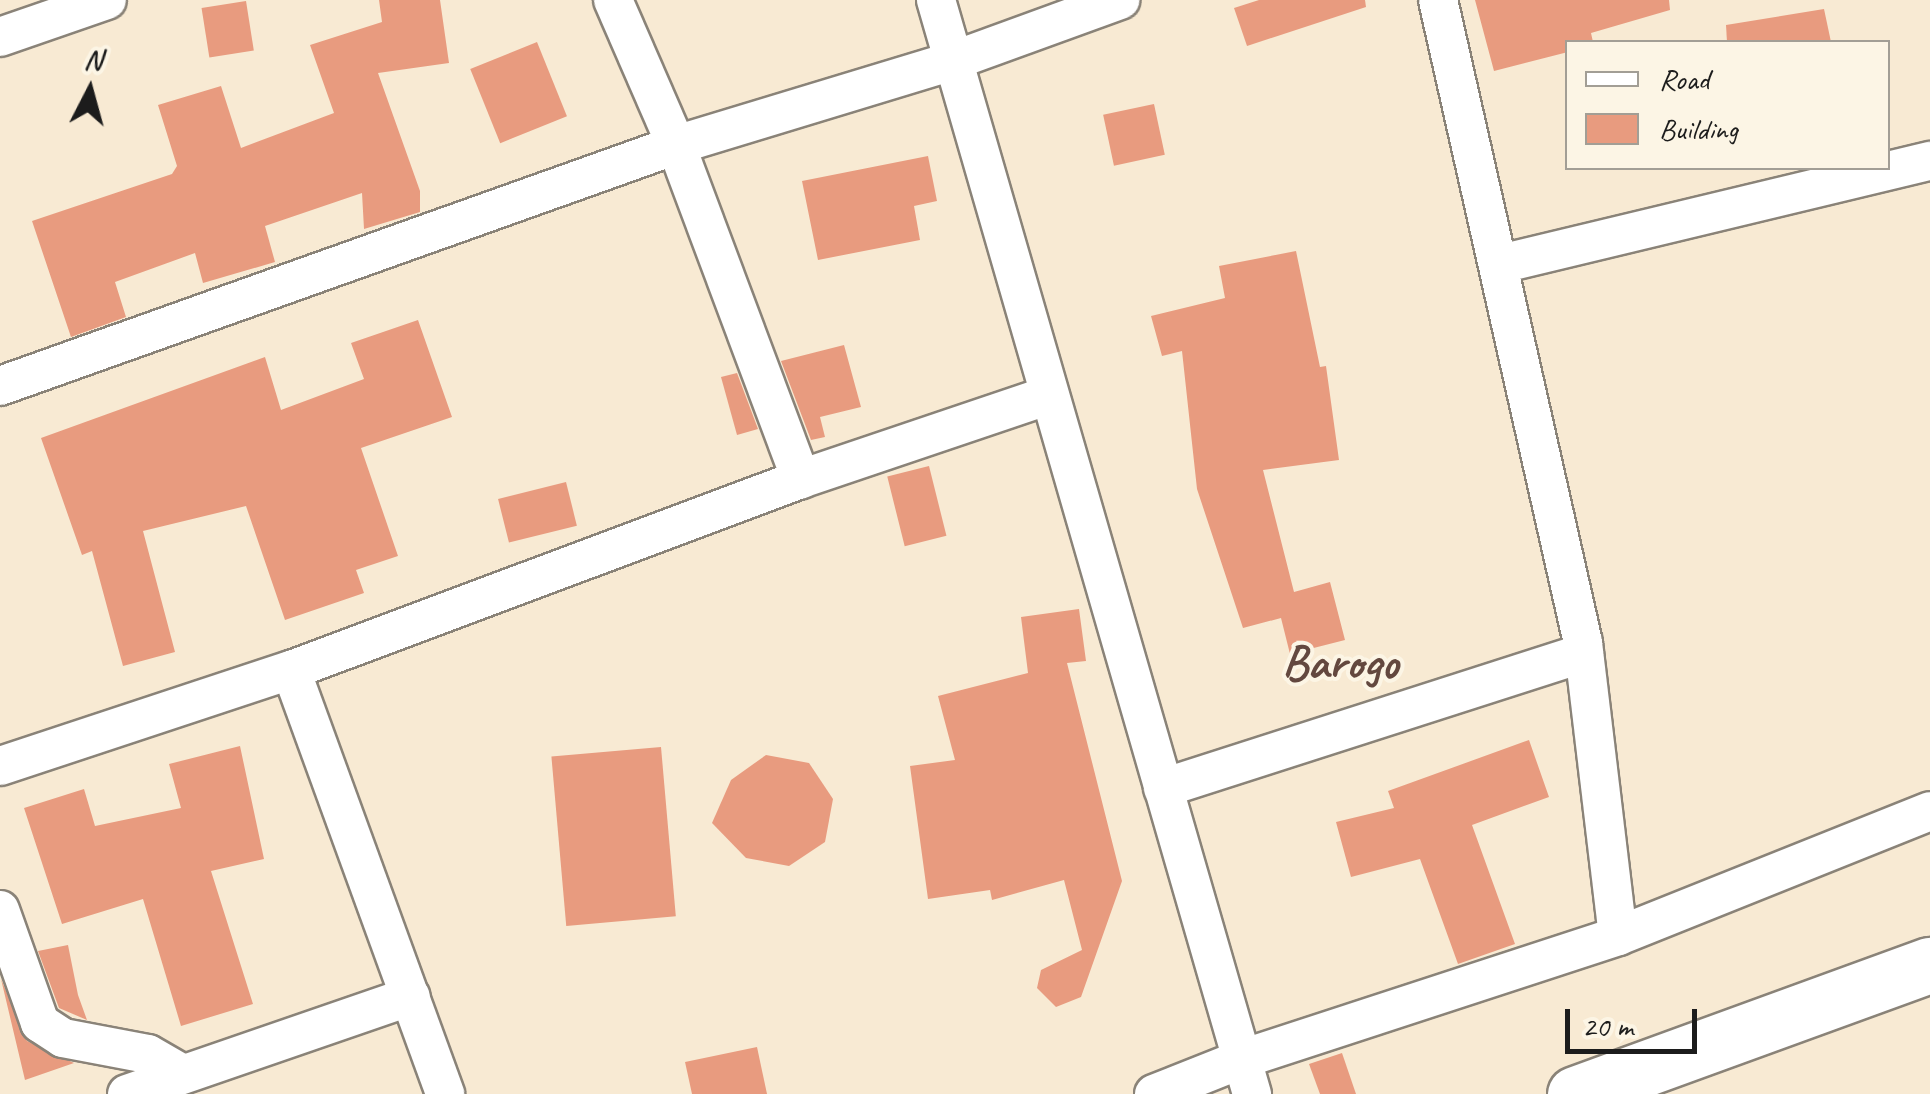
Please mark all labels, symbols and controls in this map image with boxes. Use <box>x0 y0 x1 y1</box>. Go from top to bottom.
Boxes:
north arrow <box>40 40 140 140</box>
legend <box>1565 40 1890 170</box>
text: N <box>83 41 104 78</box>
text: Road <box>1659 60 1709 98</box>
text: Building <box>1659 110 1738 148</box>
district label: Barogo <box>1282 634 1398 692</box>
scale bar <box>1570 989 1702 1051</box>
text: 20 m <box>1582 1007 1633 1045</box>

